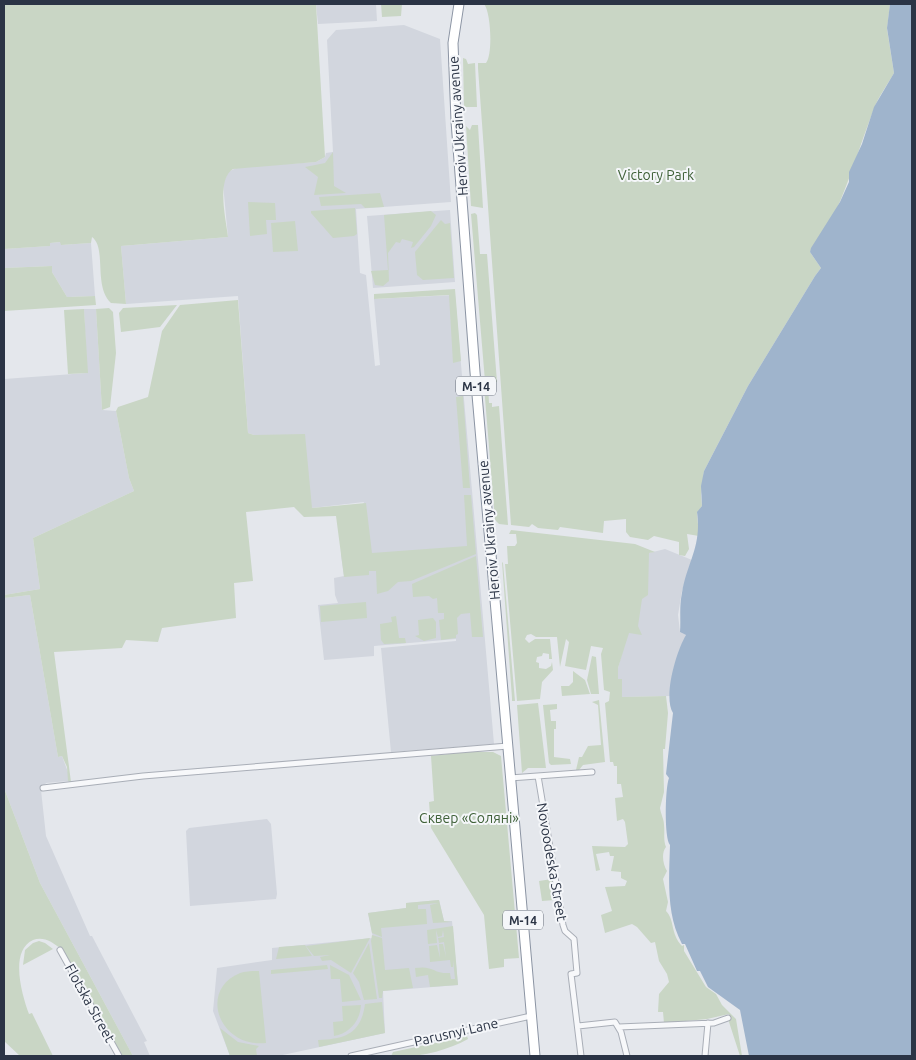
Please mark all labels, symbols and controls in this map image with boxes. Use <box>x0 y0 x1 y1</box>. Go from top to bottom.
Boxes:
street label: Heroiv Ukrainy avenue <box>445 56 471 196</box>
park label: Victory Park <box>618 167 694 183</box>
road number: М-14 <box>456 376 496 396</box>
street label: Heroiv Ukrainy avenue <box>475 459 503 601</box>
street label: Novoodeska Street <box>534 802 570 923</box>
park label: Сквер «Соляні» <box>419 810 519 826</box>
road number: М-14 <box>503 910 543 930</box>
street label: Flotska Street <box>62 961 118 1046</box>
street label: Parusnyi Lane <box>412 1015 500 1049</box>

